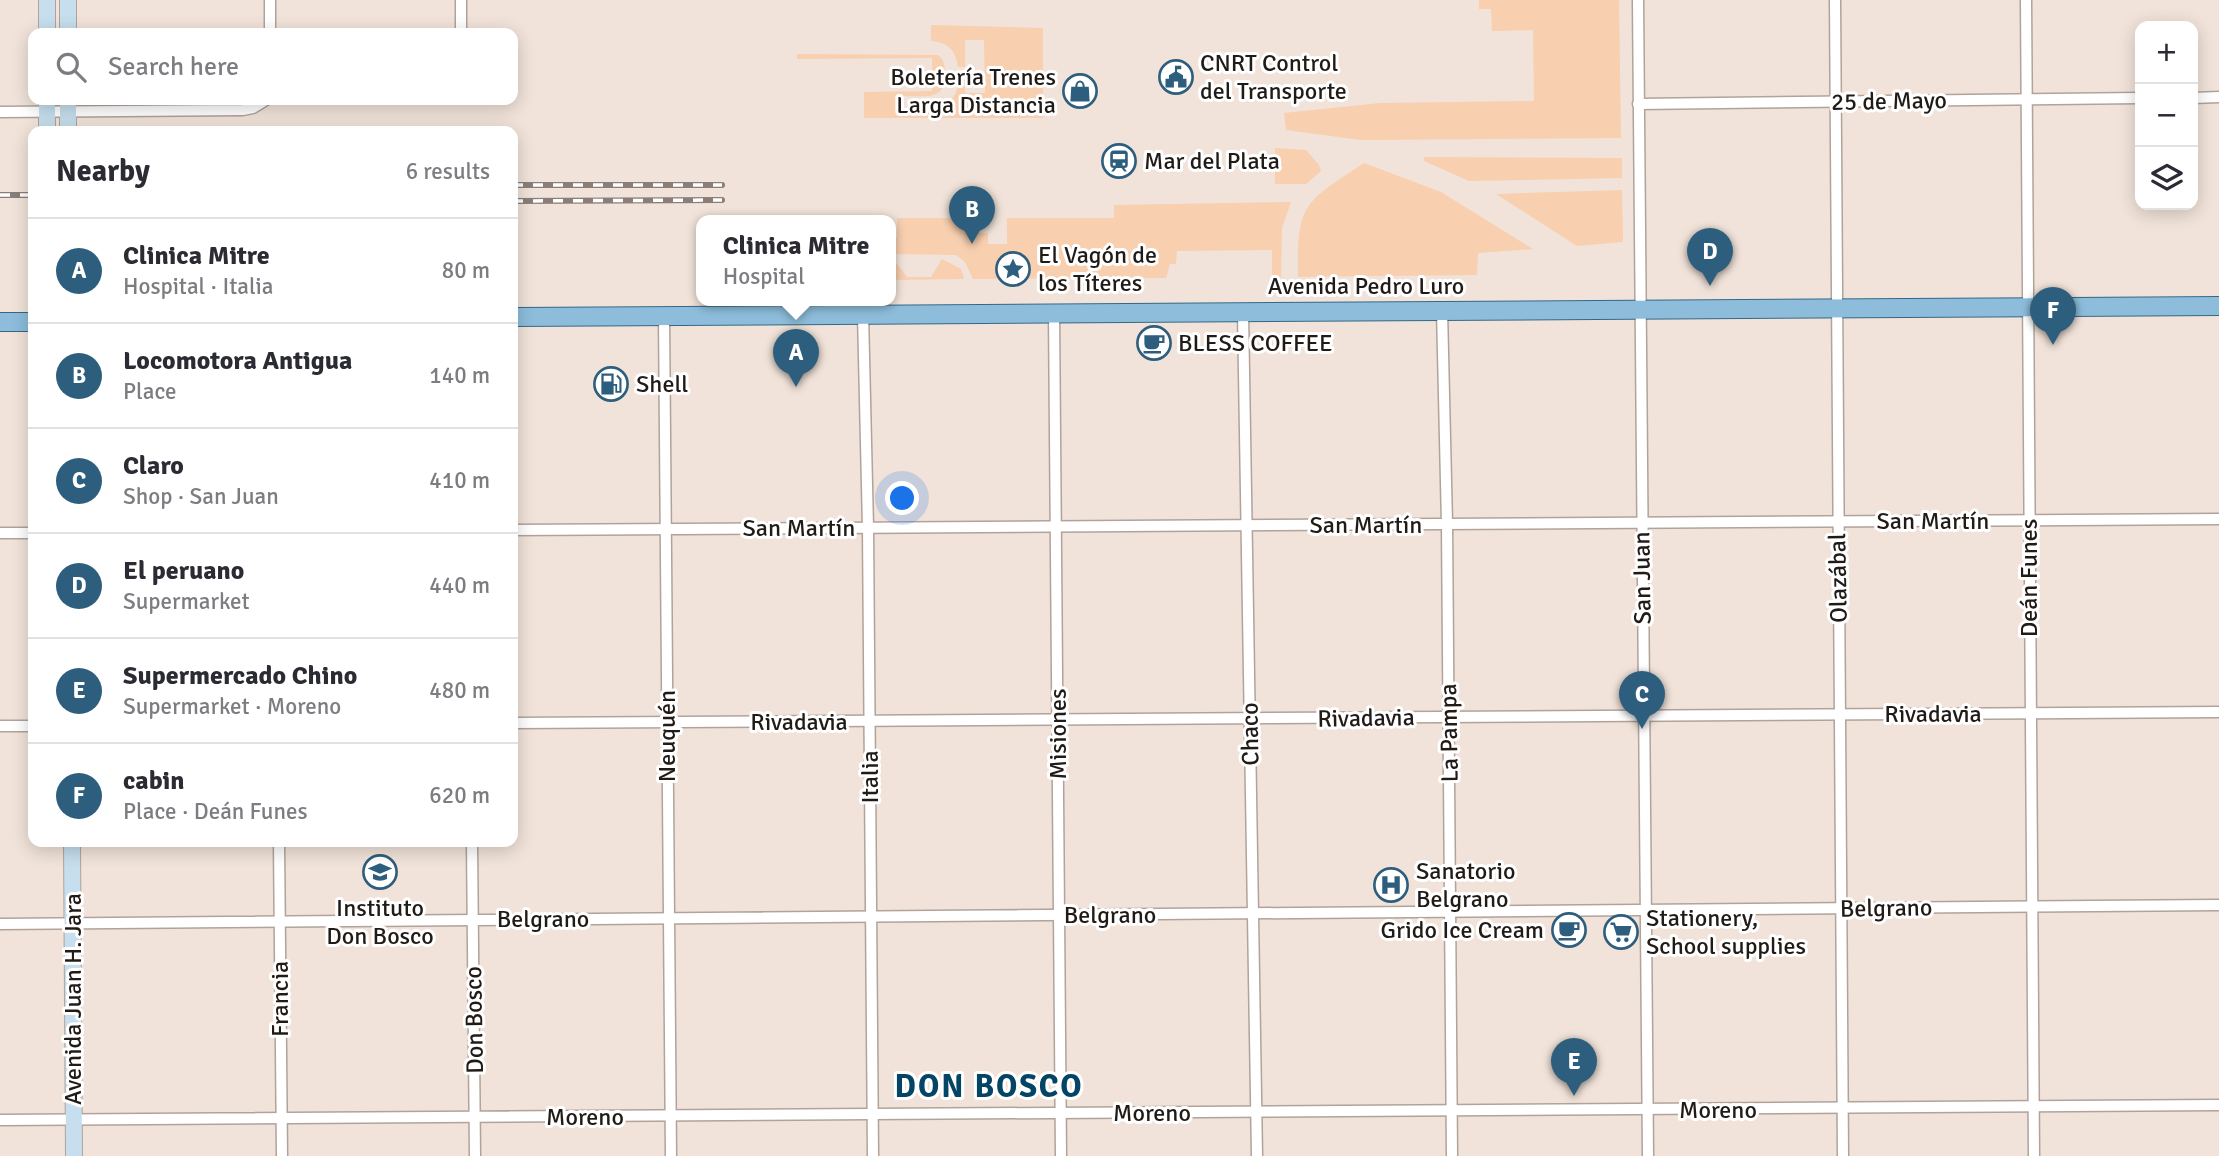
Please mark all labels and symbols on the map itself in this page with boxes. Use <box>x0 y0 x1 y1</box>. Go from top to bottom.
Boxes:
place label: CNRT Control del Transporte <box>1200 48 1347 106</box>
public building icon: CNRT Control del Transporte <box>1157 58 1195 96</box>
place label: Boletería Trenes Larga Distancia <box>890 62 1056 120</box>
shop icon: Boletería Trenes Larga Distancia <box>1061 72 1099 110</box>
street label: 25 de Mayo <box>1831 85 1947 117</box>
station icon: Mar del Plata <box>1100 142 1138 180</box>
place label: Mar del Plata <box>1144 146 1280 176</box>
pin: B <box>949 186 995 244</box>
pin: D <box>1687 228 1733 286</box>
place label: El Vagón de los Títeres <box>1038 240 1157 298</box>
place icon: El Vagón de los Títeres <box>994 250 1032 288</box>
street label: Avenida Pedro Luro <box>1268 271 1464 301</box>
pin: F <box>2030 287 2076 345</box>
cafe icon: BLESS COFFEE <box>1135 324 1173 362</box>
place label: BLESS COFFEE <box>1178 328 1333 358</box>
pin: A <box>773 329 819 387</box>
fuel station icon: Shell <box>592 365 630 403</box>
place label: Shell <box>636 369 688 399</box>
your location <box>885 481 919 515</box>
street label: San Martín <box>1877 506 1989 536</box>
street label: San Martín <box>1310 510 1422 540</box>
street label: San Martín <box>743 513 855 543</box>
street label: Deán Funes <box>2014 519 2044 637</box>
street label: San Juan <box>1626 531 1658 625</box>
street label: Olazábal <box>1822 533 1854 623</box>
pin: C <box>1619 671 1665 729</box>
street label: La Pampa <box>1433 683 1465 783</box>
street label: Misiones <box>1043 688 1073 780</box>
street label: Neuquén <box>652 690 682 782</box>
street label: Rivadavia <box>1884 699 1982 729</box>
street label: Chaco <box>1234 702 1266 766</box>
street label: Rivadavia <box>1317 702 1415 734</box>
street label: Rivadavia <box>750 707 848 737</box>
street label: Italia <box>855 750 885 804</box>
school or university icon: Instituto Don Bosco <box>361 853 399 891</box>
place label: Sanatorio Belgrano <box>1416 856 1515 914</box>
hospital icon: Sanatorio Belgrano <box>1372 866 1410 904</box>
street label: Belgrano <box>1839 892 1933 924</box>
street label: Avenida Juan H. Jara <box>58 893 88 1105</box>
place label: Instituto Don Bosco <box>326 893 434 951</box>
street label: Belgrano <box>1064 900 1156 930</box>
place label: Stationery, School supplies <box>1646 903 1806 961</box>
street label: Belgrano <box>497 904 589 934</box>
cafe icon: Grido Ice Cream <box>1550 911 1588 949</box>
supermarket icon: Stationery, School supplies <box>1602 913 1640 951</box>
place label: Grido Ice Cream <box>1381 915 1544 945</box>
street label: Francia <box>265 961 295 1037</box>
street label: Don Bosco <box>458 966 490 1074</box>
pin: E <box>1551 1038 1597 1096</box>
district label: DON BOSCO <box>895 1067 1083 1106</box>
street label: Moreno <box>1679 1095 1757 1125</box>
street label: Moreno <box>1113 1098 1191 1128</box>
street label: Moreno <box>546 1102 624 1132</box>

